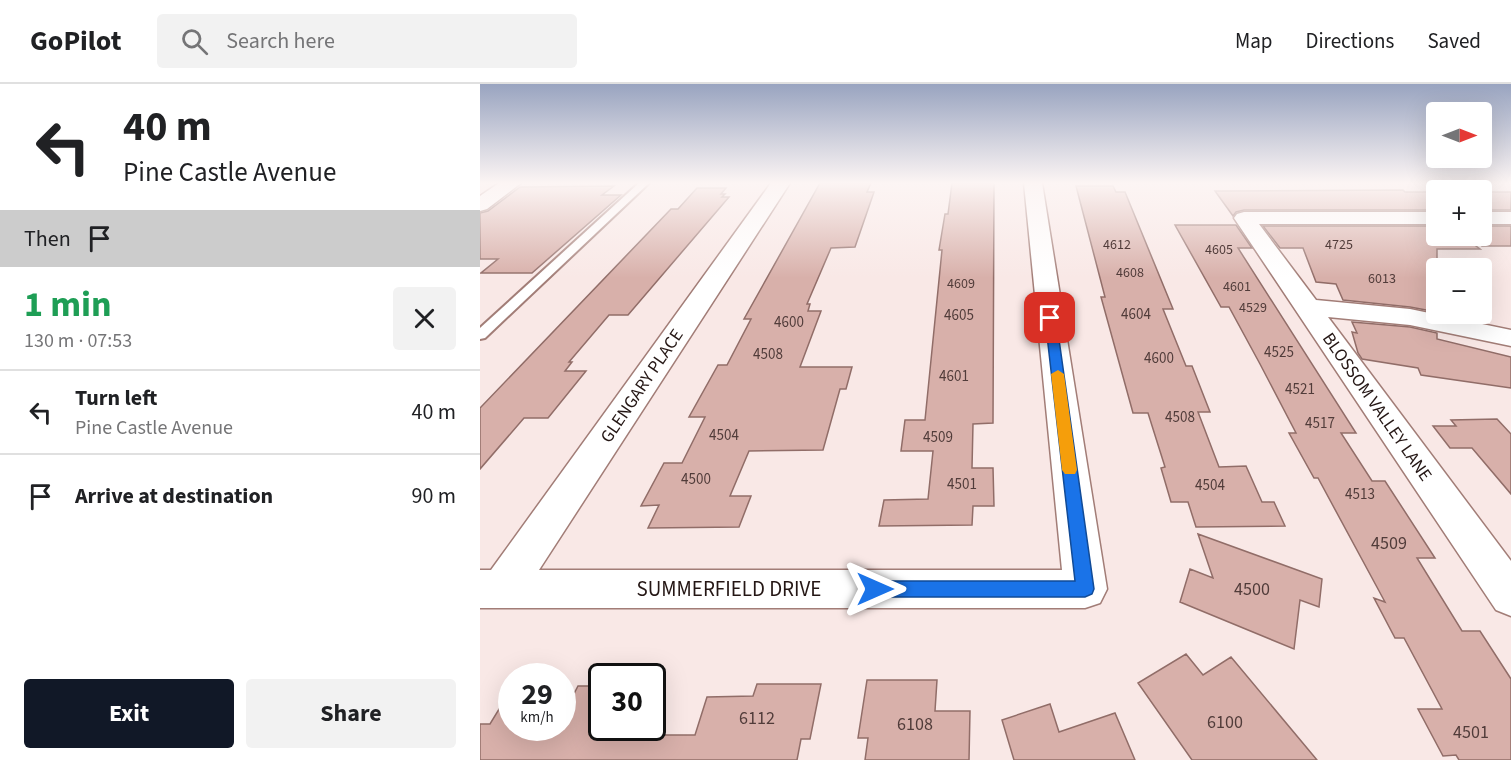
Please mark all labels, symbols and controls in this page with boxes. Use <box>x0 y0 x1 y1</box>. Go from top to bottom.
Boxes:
search box <box>157 14 577 68</box>
text: GoPilot <box>30 21 121 61</box>
icon: search <box>178 25 211 58</box>
text: Search here <box>226 25 335 57</box>
text: Map <box>1235 26 1273 56</box>
text: Directions <box>1306 26 1394 56</box>
text: Saved <box>1427 26 1481 56</box>
text: 40 m <box>123 97 212 157</box>
north arrow <box>1426 102 1492 168</box>
map controls <box>1426 102 1492 324</box>
icon: left <box>24 108 102 186</box>
text: Pine Castle Avenue <box>123 153 336 192</box>
button: + <box>1426 180 1492 246</box>
icon: arrive <box>83 222 116 255</box>
text: Then <box>24 223 71 255</box>
house number: 4612 <box>1103 235 1131 255</box>
house number: 4725 <box>1325 235 1353 255</box>
house number: 4605 <box>1205 240 1233 260</box>
button: − <box>1426 258 1492 324</box>
house number: 4608 <box>1116 263 1144 283</box>
house number: 6013 <box>1368 269 1396 289</box>
house number: 4609 <box>947 274 975 294</box>
house number: 4601 <box>1223 277 1251 297</box>
text: 1 min <box>24 279 112 330</box>
button: close <box>393 287 456 350</box>
pin <box>1024 292 1075 343</box>
house number: 4529 <box>1239 298 1267 318</box>
icon: arrive <box>1033 301 1066 334</box>
house number: 4604 <box>1121 304 1151 325</box>
house number: 4605 <box>944 305 974 326</box>
house number: 4600 <box>774 312 804 333</box>
street label: GLENGARY PLACE <box>595 324 689 448</box>
text: 130 m · 07:53 <box>24 327 132 355</box>
street label: BLOSSOM VALLEY LANE <box>1316 328 1438 486</box>
house number: 4525 <box>1264 342 1294 363</box>
house number: 4508 <box>753 344 783 365</box>
house number: 4600 <box>1144 348 1174 369</box>
house number: 4601 <box>939 366 969 387</box>
house number: 4521 <box>1285 379 1315 400</box>
text: Turn left <box>75 382 157 414</box>
icon: left <box>24 396 57 429</box>
text: 40 m <box>411 396 456 428</box>
house number: 4508 <box>1165 407 1195 428</box>
house number: 4517 <box>1305 413 1335 434</box>
text: Pine Castle Avenue <box>75 414 233 442</box>
house number: 4504 <box>709 425 739 446</box>
house number: 4509 <box>923 427 953 448</box>
house number: 4500 <box>681 469 711 490</box>
house number: 4501 <box>947 474 977 495</box>
house number: 4504 <box>1195 475 1225 496</box>
icon: arrive <box>24 480 57 513</box>
text: Arrive at destination <box>75 480 273 512</box>
text: 90 m <box>411 480 456 512</box>
house number: 4513 <box>1345 484 1375 505</box>
house number: 4509 <box>1371 531 1407 556</box>
position arrow <box>843 557 907 621</box>
street label: SUMMERFIELD DRIVE <box>637 574 821 604</box>
house number: 4500 <box>1234 577 1270 602</box>
speed limit sign: 30 <box>588 663 666 741</box>
text: 29 <box>521 673 553 716</box>
button: Exit <box>24 679 234 748</box>
button: Share <box>246 679 456 748</box>
house number: 6112 <box>739 706 775 731</box>
text: km/h <box>520 707 554 728</box>
house number: 6100 <box>1207 710 1243 735</box>
house number: 6108 <box>897 712 933 737</box>
house number: 4501 <box>1453 720 1489 745</box>

